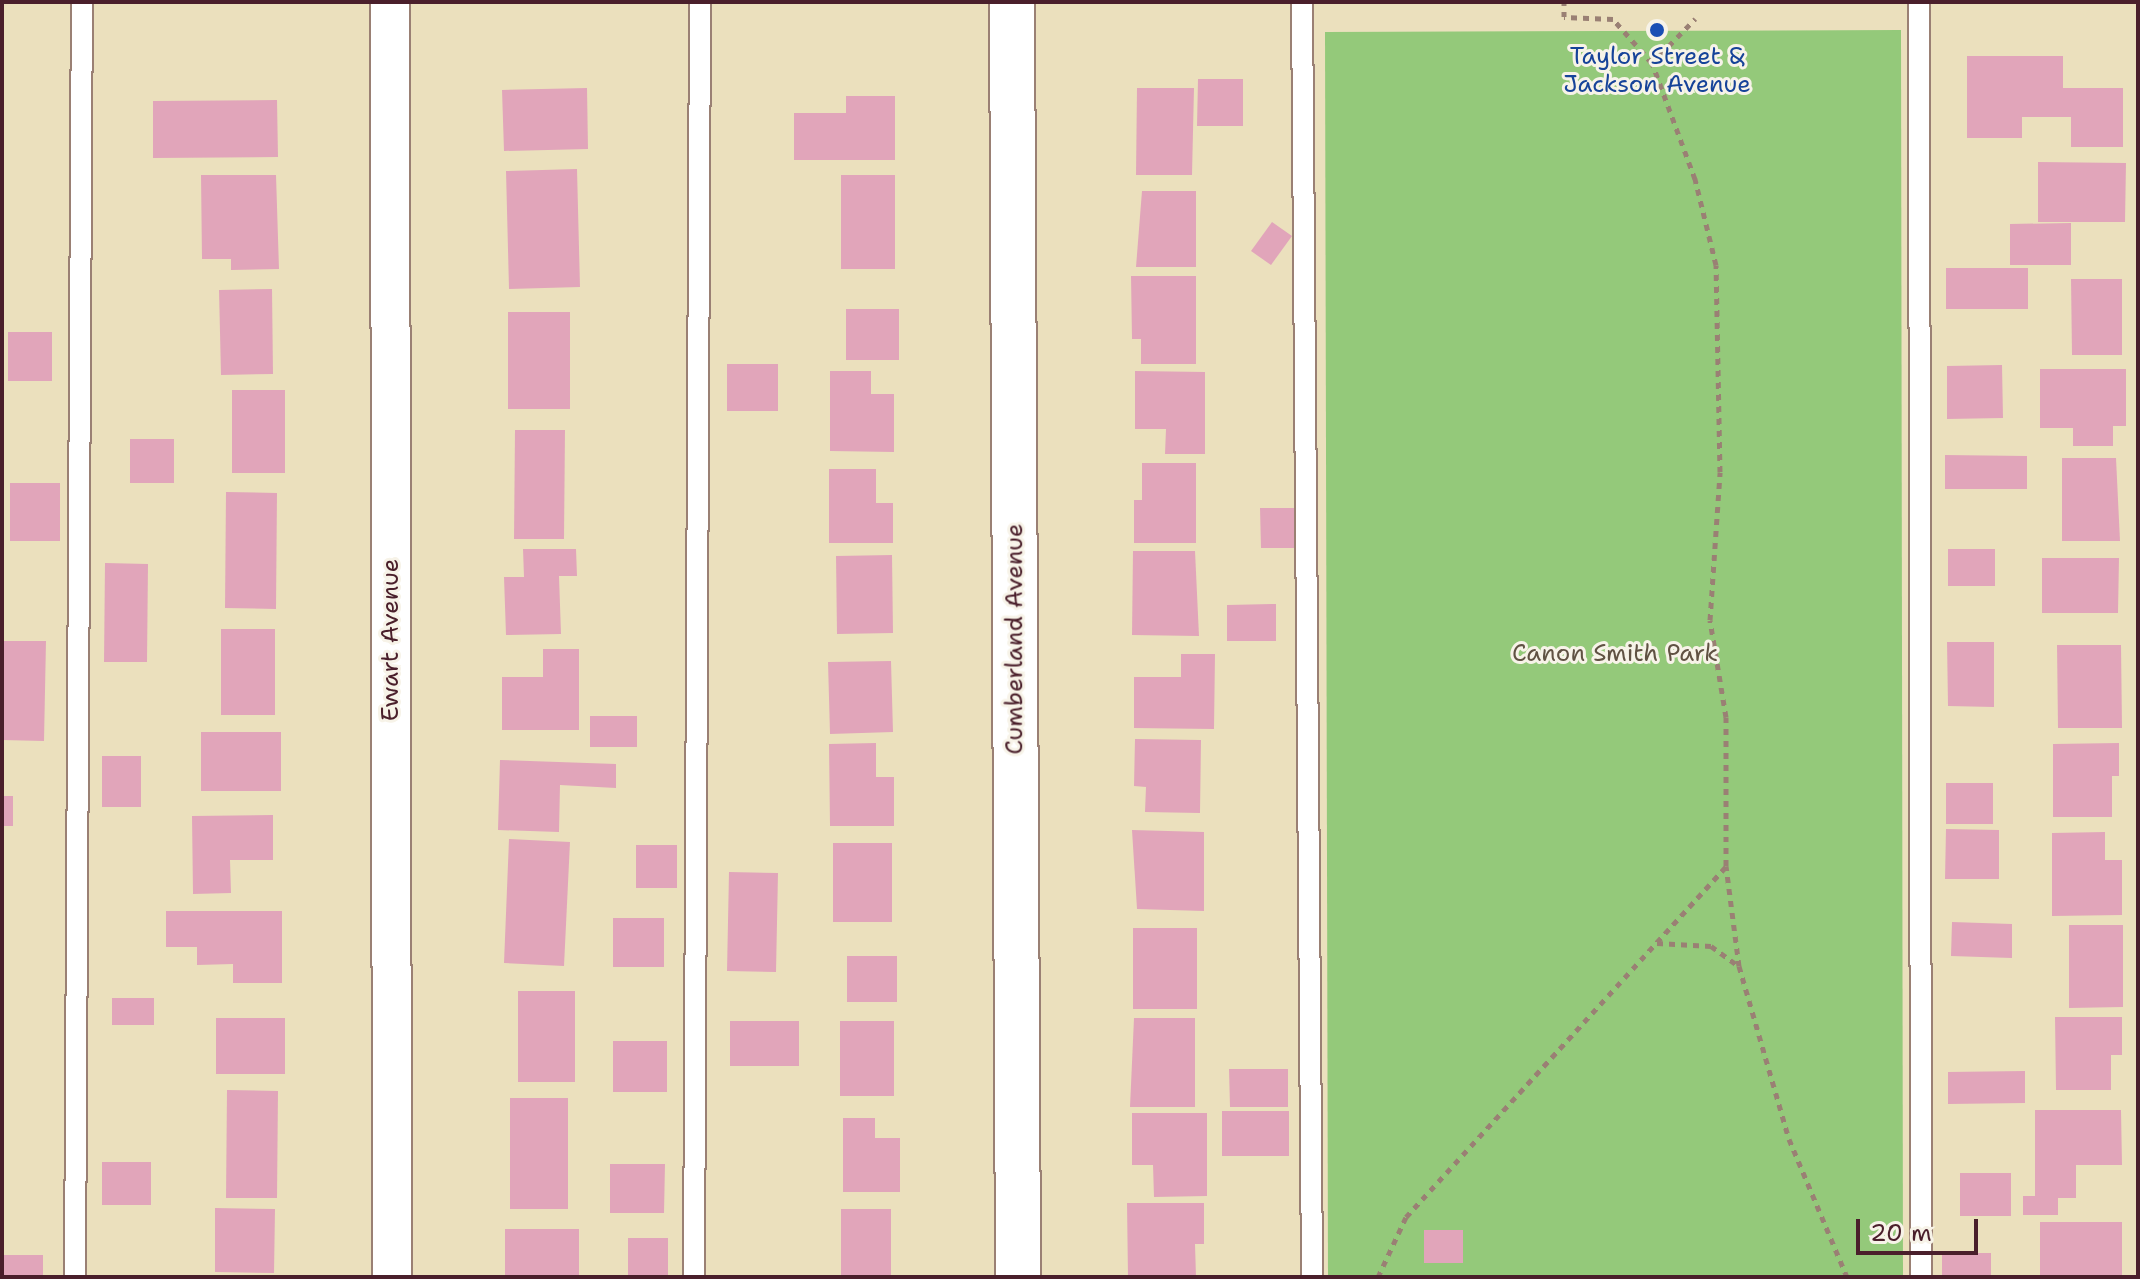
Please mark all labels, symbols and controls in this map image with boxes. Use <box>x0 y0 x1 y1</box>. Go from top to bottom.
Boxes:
marker: Taylor Street & Jackson Avenue <box>1648 21 1666 39</box>
place label: Taylor Street & Jackson Avenue <box>1563 43 1751 99</box>
street label: Cumberland Avenue <box>1001 523 1029 755</box>
street label: Ewart Avenue <box>377 559 405 721</box>
park label: Canon Smith Park <box>1512 640 1718 668</box>
scale bar <box>1860 1203 1982 1253</box>
text: 20 m <box>1870 1217 1932 1249</box>

